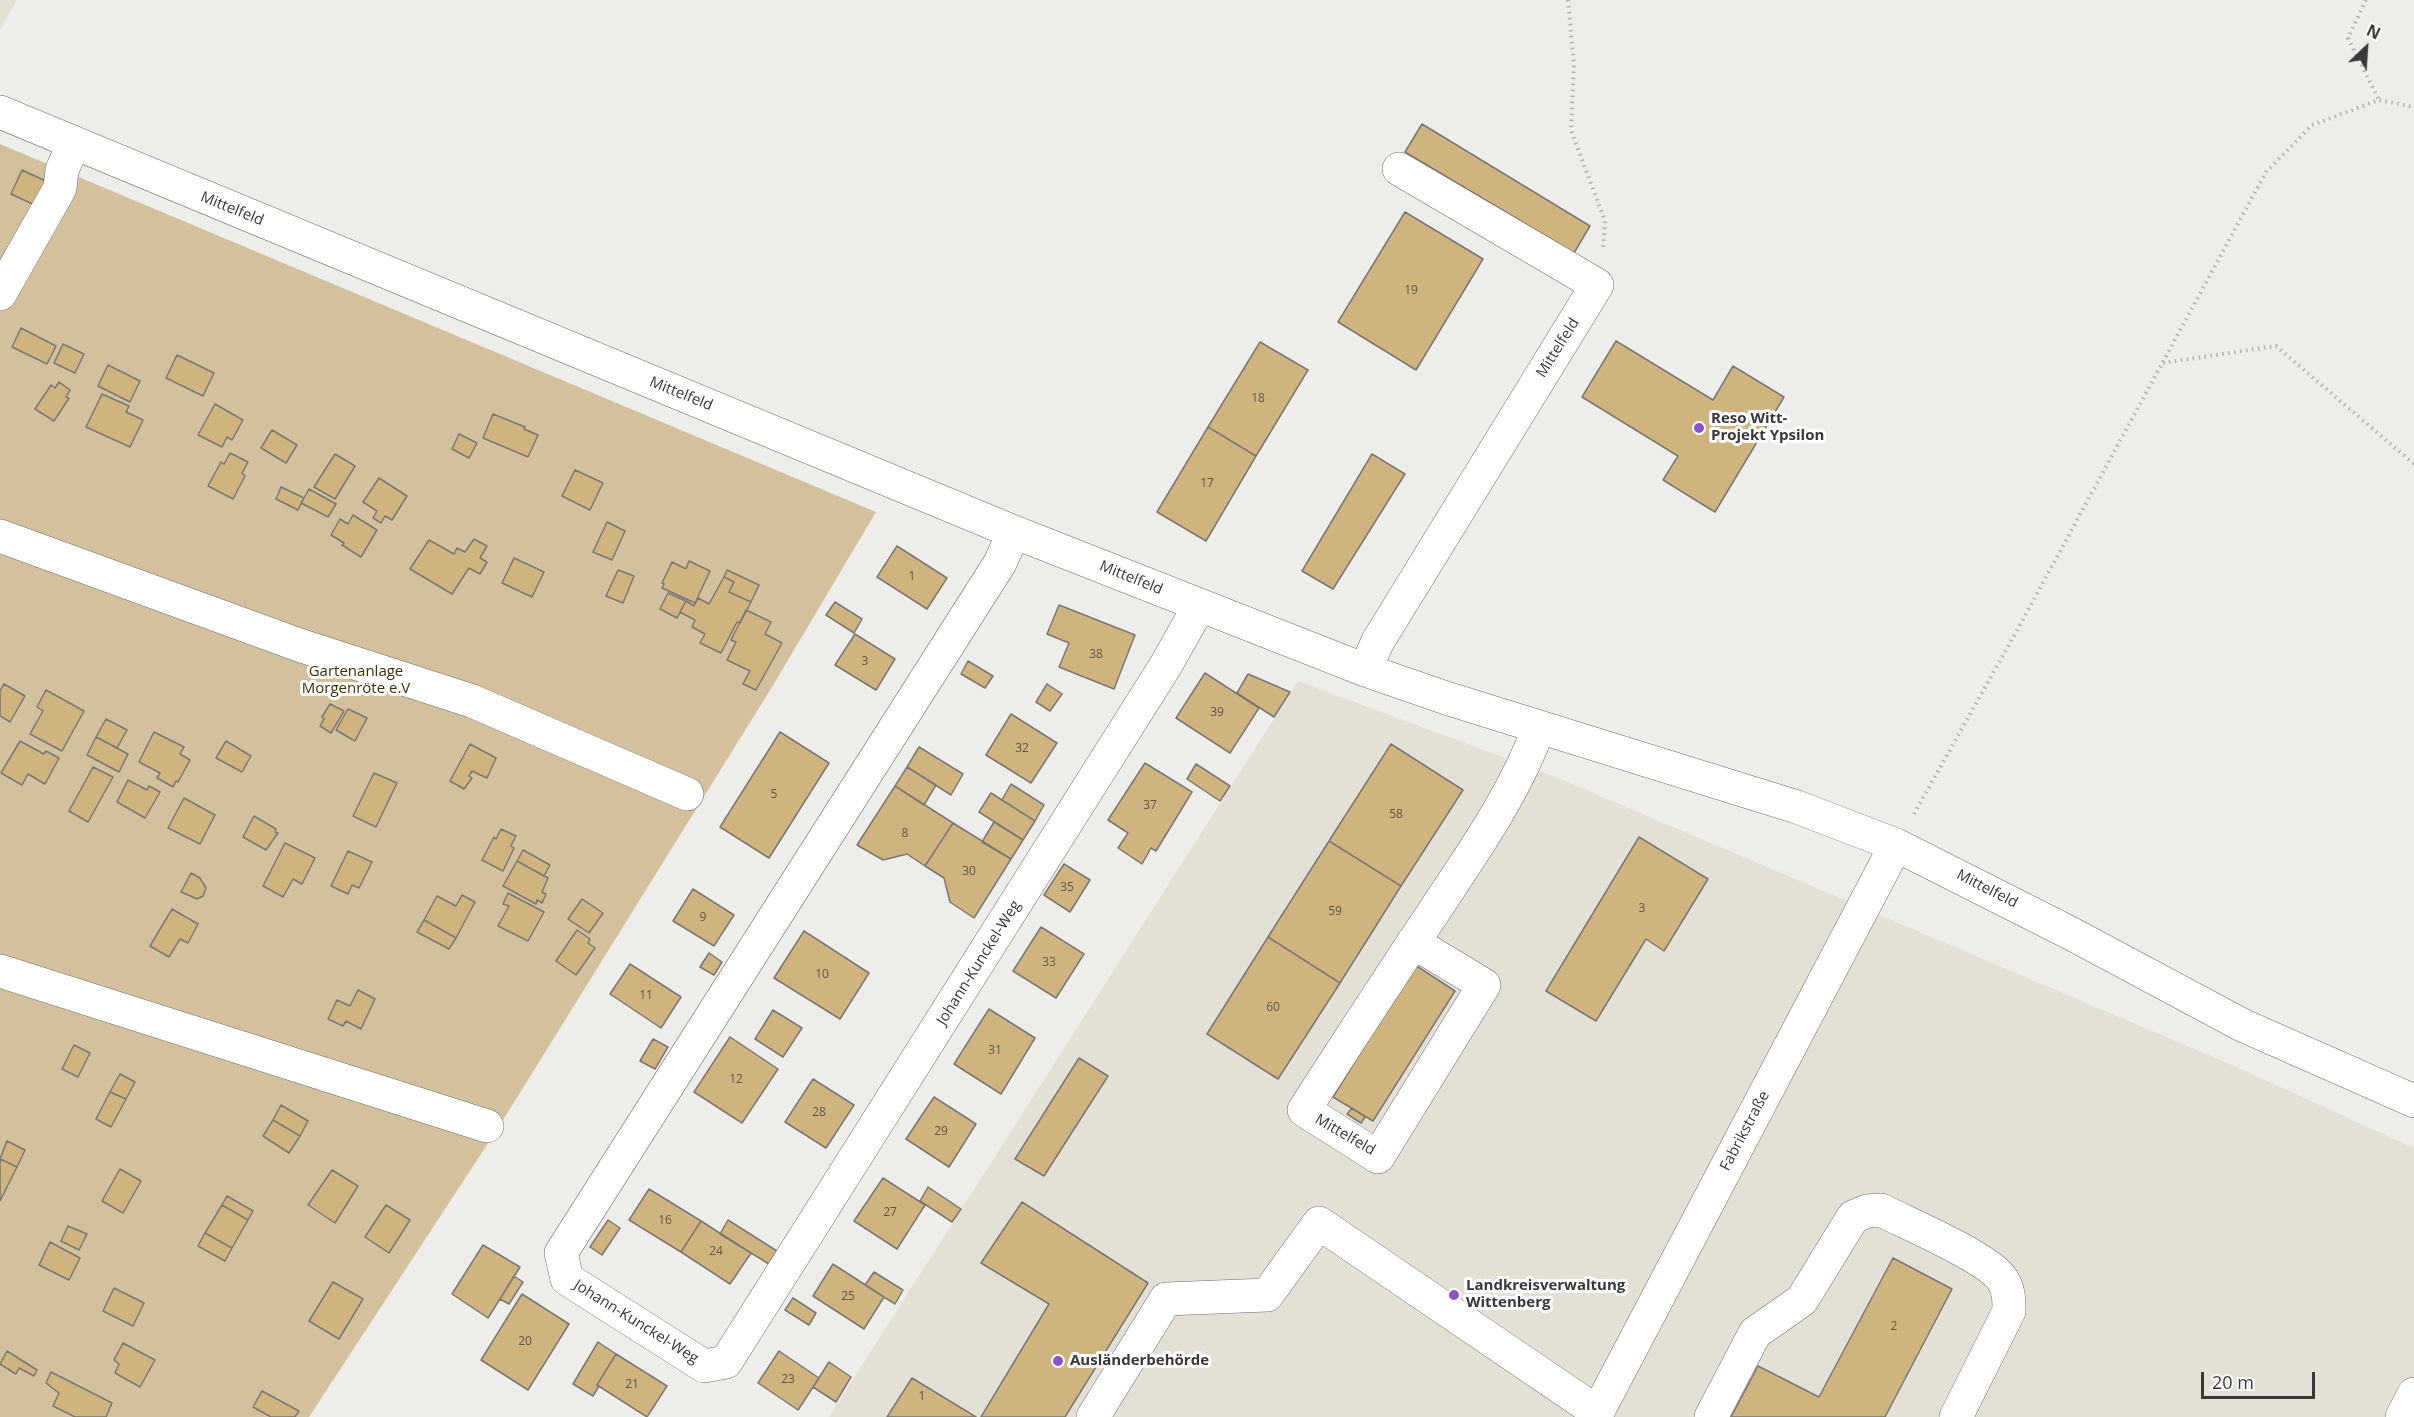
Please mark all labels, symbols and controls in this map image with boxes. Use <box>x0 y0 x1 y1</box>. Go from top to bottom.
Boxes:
north arrow <box>2336 18 2396 78</box>
text: N <box>2363 19 2384 44</box>
street label: Mittelfeld <box>198 188 266 230</box>
house number: 19 <box>1404 284 1418 298</box>
street label: Mittelfeld <box>1533 315 1583 381</box>
street label: Mittelfeld <box>647 373 715 415</box>
house number: 18 <box>1251 392 1265 406</box>
place label: Reso Witt- Projekt Ypsilon <box>1711 410 1824 445</box>
marker: Reso Witt- Projekt Ypsilon <box>1692 421 1706 435</box>
house number: 17 <box>1200 477 1214 491</box>
street label: Mittelfeld <box>1097 557 1165 599</box>
house number: 1 <box>909 570 915 584</box>
house number: 38 <box>1089 648 1103 662</box>
house number: 3 <box>862 655 868 669</box>
park label: Gartenanlage Morgenröte e.V <box>302 663 410 698</box>
house number: 39 <box>1210 706 1224 720</box>
house number: 32 <box>1015 742 1029 756</box>
house number: 5 <box>771 788 777 802</box>
house number: 37 <box>1143 799 1157 813</box>
house number: 58 <box>1389 808 1403 822</box>
house number: 8 <box>902 827 908 841</box>
house number: 30 <box>962 865 976 879</box>
street label: Mittelfeld <box>1953 866 2021 912</box>
house number: 35 <box>1060 881 1074 895</box>
street label: Johann-Kunckel-Weg <box>933 897 1025 1029</box>
house number: 3 <box>1639 902 1645 916</box>
house number: 59 <box>1328 905 1342 919</box>
house number: 9 <box>700 911 706 925</box>
house number: 33 <box>1042 956 1056 970</box>
house number: 10 <box>815 968 829 982</box>
house number: 11 <box>639 989 653 1003</box>
house number: 60 <box>1266 1001 1280 1015</box>
house number: 31 <box>988 1044 1002 1058</box>
house number: 12 <box>729 1073 743 1087</box>
street label: Fabrikstraße <box>1716 1088 1774 1174</box>
house number: 28 <box>812 1106 826 1120</box>
street label: Mittelfeld <box>1312 1111 1378 1159</box>
house number: 29 <box>934 1125 948 1139</box>
house number: 27 <box>883 1206 897 1220</box>
house number: 16 <box>658 1214 672 1228</box>
house number: 24 <box>709 1245 723 1259</box>
street label: Johann-Kunckel-Weg <box>570 1276 702 1368</box>
place label: Landkreisverwaltung Wittenberg <box>1466 1277 1625 1312</box>
marker: Landkreisverwaltung Wittenberg <box>1447 1288 1461 1302</box>
house number: 25 <box>841 1290 855 1304</box>
house number: 2 <box>1891 1320 1897 1334</box>
house number: 20 <box>518 1335 532 1349</box>
place label: Ausländerbehörde <box>1070 1352 1209 1370</box>
marker: Ausländerbehörde <box>1051 1354 1065 1368</box>
scale bar <box>2204 1360 2318 1398</box>
text: 20 m <box>2212 1370 2254 1394</box>
house number: 23 <box>781 1373 795 1387</box>
house number: 21 <box>625 1378 639 1392</box>
house number: 1 <box>919 1390 925 1404</box>

